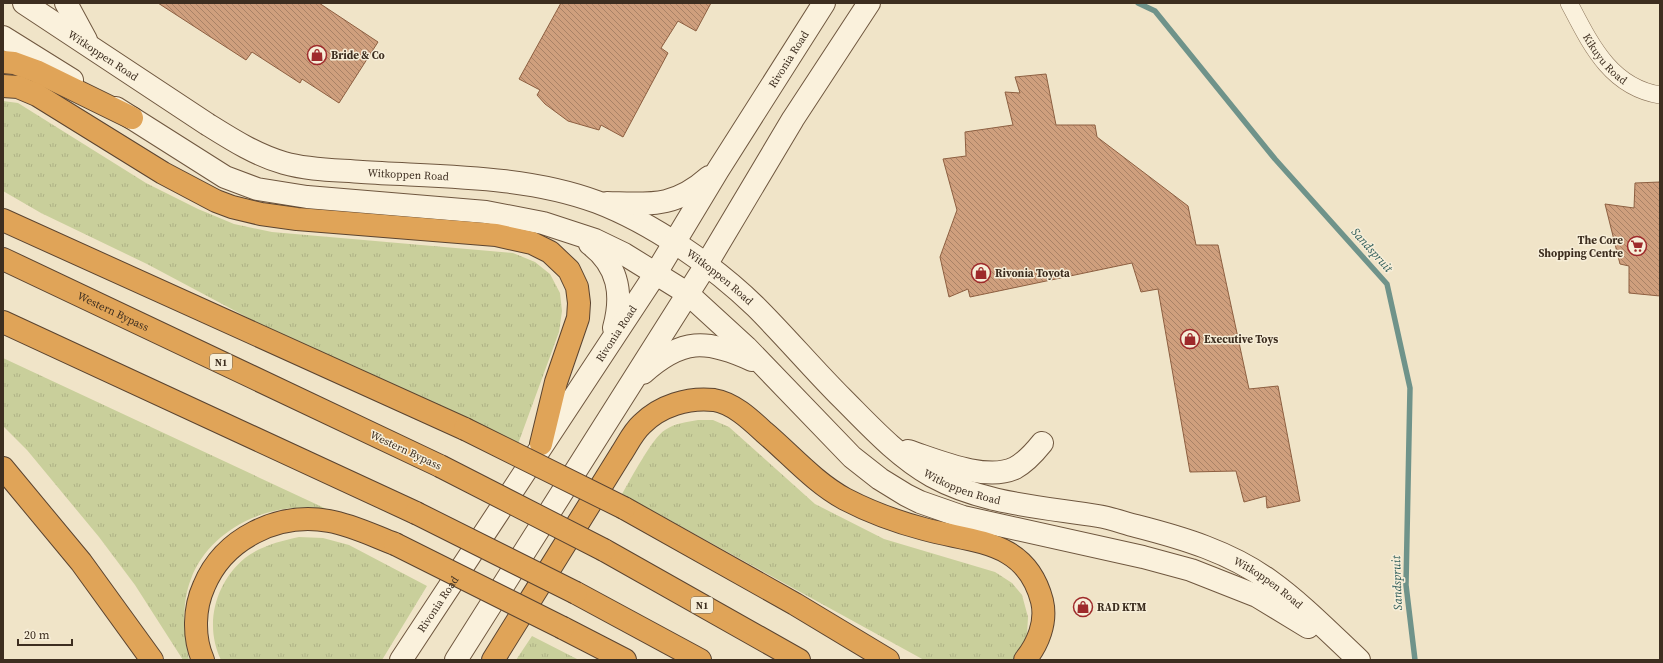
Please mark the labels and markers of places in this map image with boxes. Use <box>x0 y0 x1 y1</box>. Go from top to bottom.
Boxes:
shop icon: Bride & Co <box>306 44 328 66</box>
place label: Bride & Co <box>331 48 385 63</box>
place label: The Core Shopping Centre <box>1538 233 1623 261</box>
supermarket icon: The Core Shopping Centre <box>1626 235 1648 257</box>
shop icon: Rivonia Toyota <box>970 262 992 284</box>
place label: Rivonia Toyota <box>995 266 1070 281</box>
shop icon: Executive Toys <box>1179 328 1201 350</box>
place label: Executive Toys <box>1204 332 1278 347</box>
shop icon: RAD KTM <box>1072 596 1094 618</box>
place label: RAD KTM <box>1097 600 1147 615</box>

